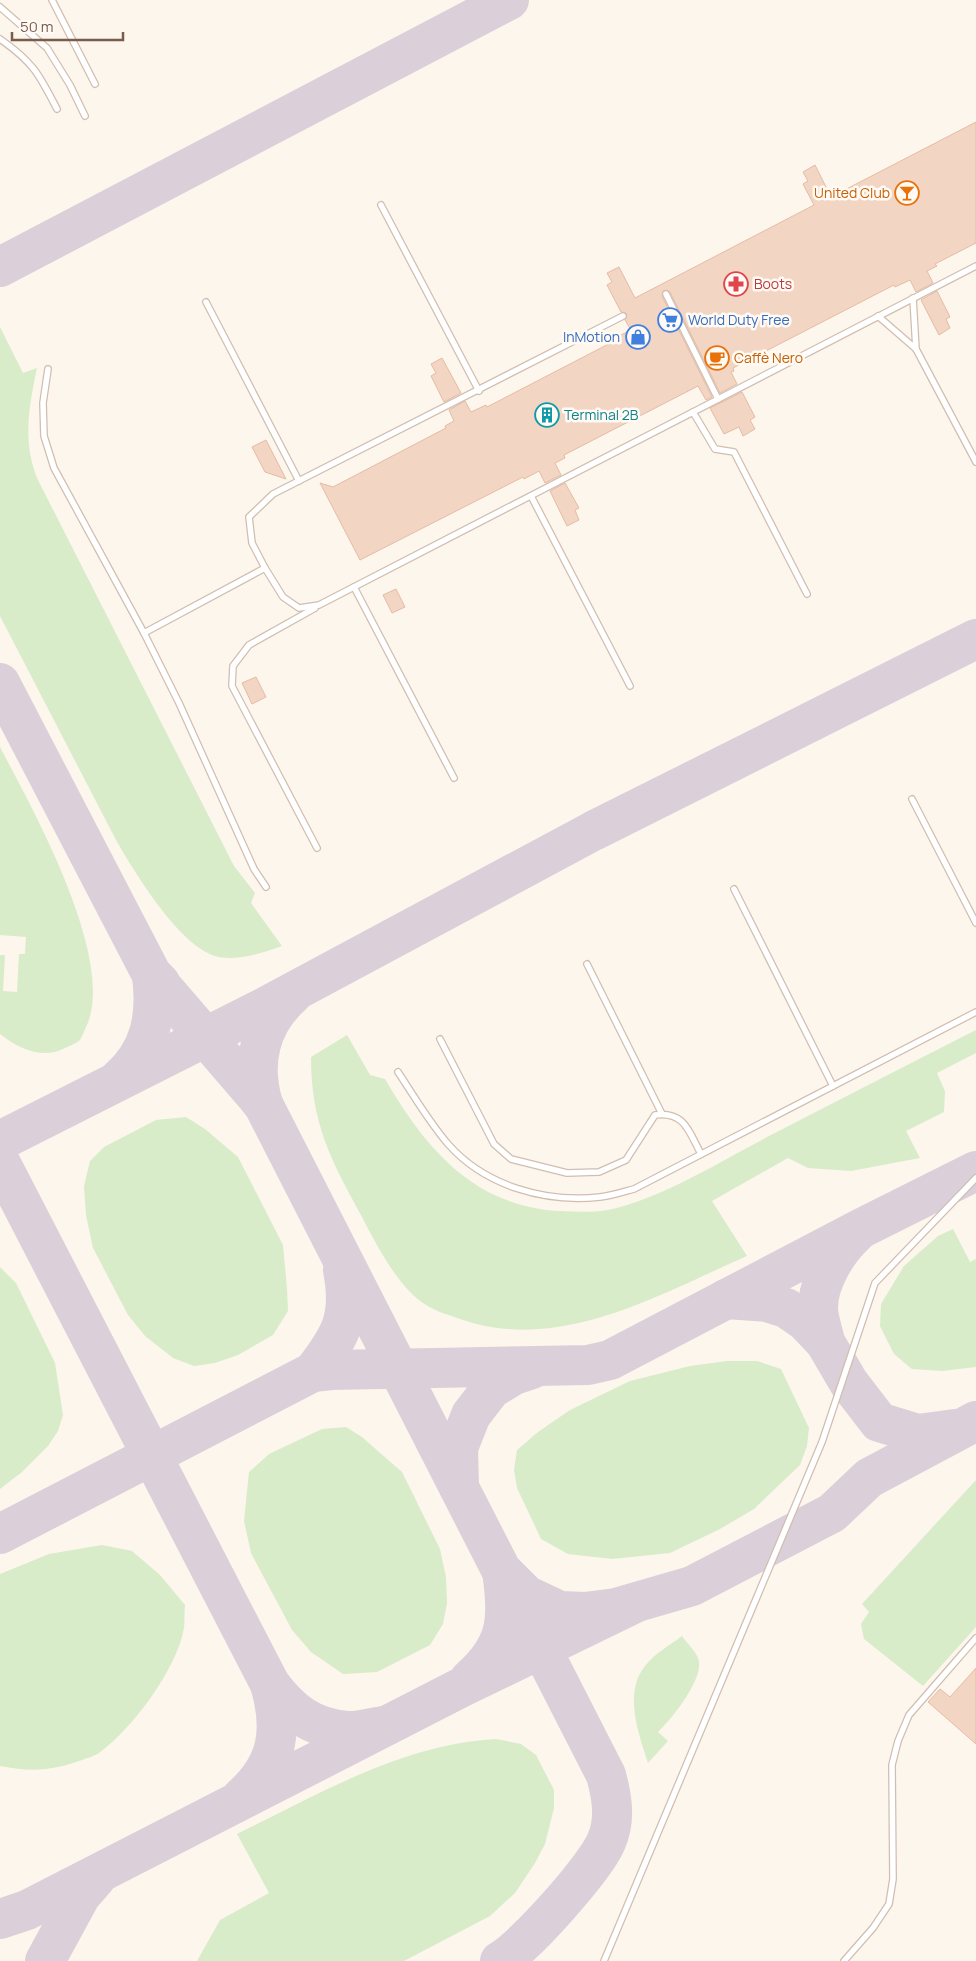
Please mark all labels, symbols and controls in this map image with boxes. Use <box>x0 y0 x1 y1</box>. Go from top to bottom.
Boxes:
scale bar <box>12 10 124 42</box>
text: 50 m <box>20 16 54 37</box>
bar icon: United Club <box>894 180 920 206</box>
place label: United Club <box>814 183 890 202</box>
pharmacy icon: Boots <box>723 271 749 297</box>
place label: Boots <box>754 274 792 293</box>
supermarket icon: World Duty Free <box>657 307 683 333</box>
place label: World Duty Free <box>688 310 790 329</box>
shop icon: InMotion <box>625 324 651 350</box>
place label: InMotion <box>563 327 620 346</box>
cafe icon: Caffè Nero <box>704 345 730 371</box>
place label: Caffè Nero <box>734 348 803 367</box>
building icon: Terminal 2B <box>534 402 560 428</box>
place label: Terminal 2B <box>564 405 639 424</box>

